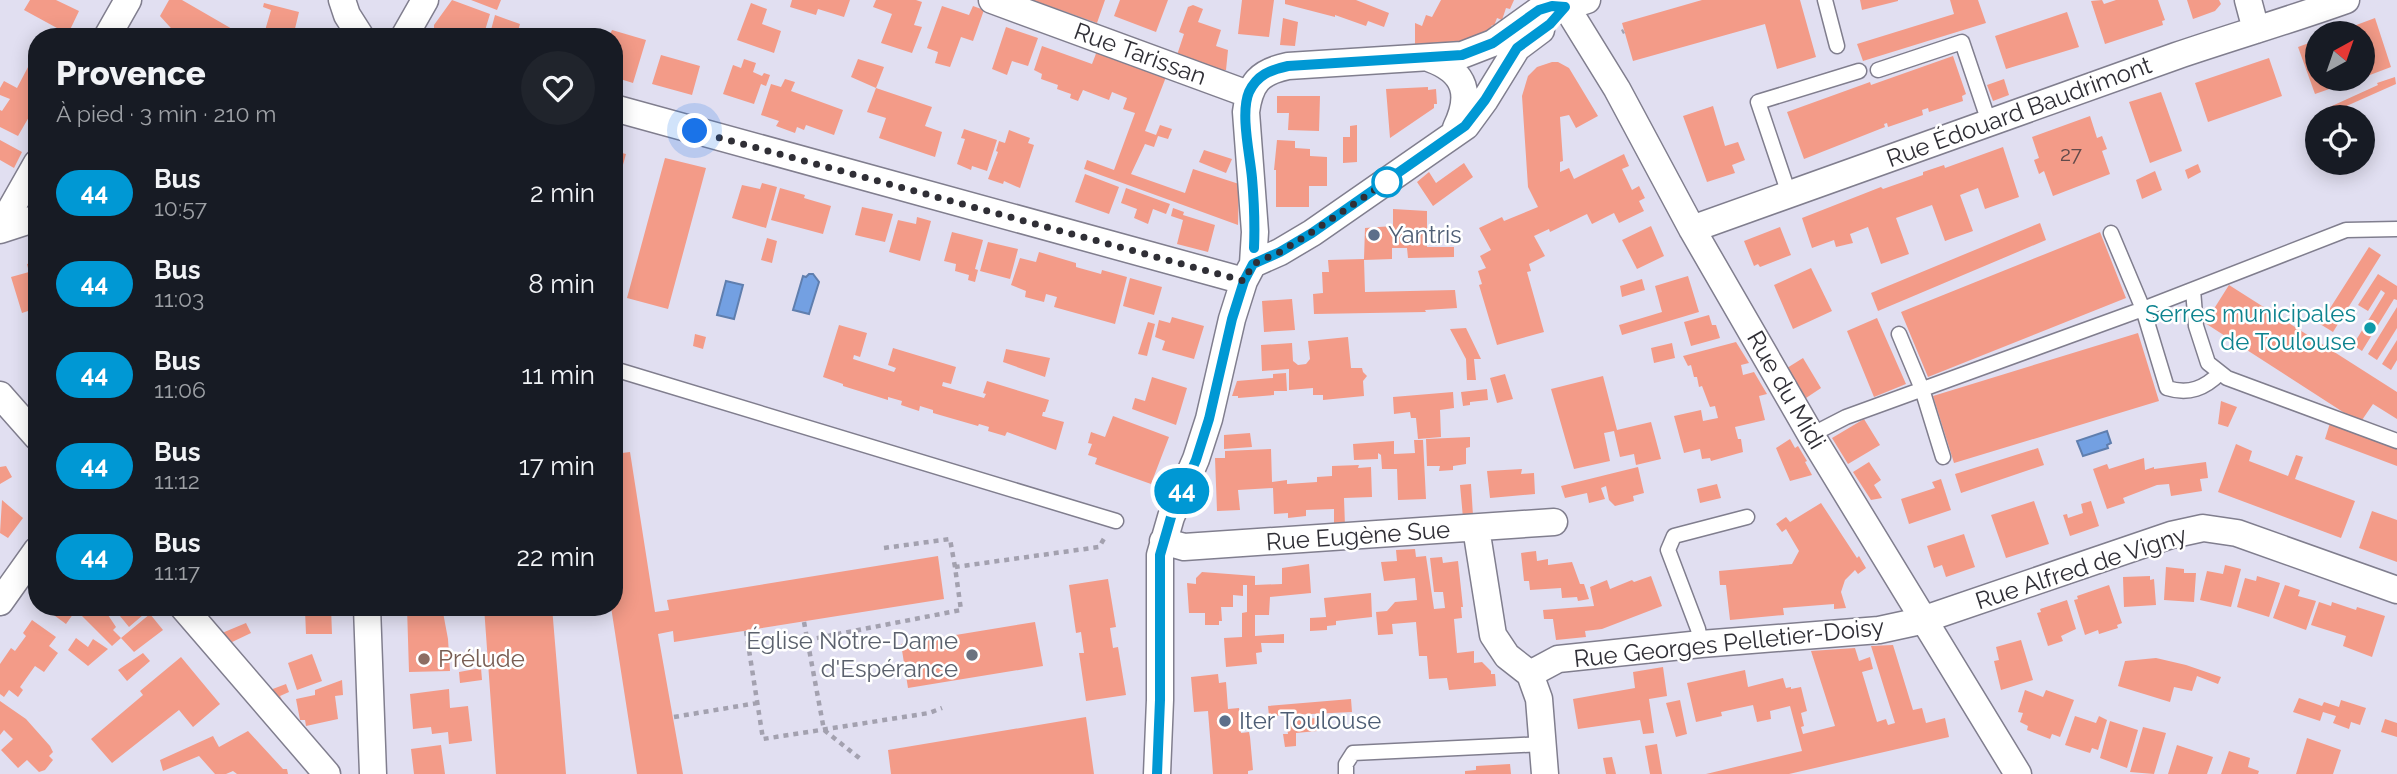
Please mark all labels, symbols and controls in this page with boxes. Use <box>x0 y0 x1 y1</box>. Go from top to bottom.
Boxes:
street label: Rue Tarissan <box>1070 16 1210 91</box>
north arrow <box>2305 21 2375 91</box>
map controls <box>2305 21 2375 175</box>
street label: Rue Édouard Baudrimont <box>1882 50 2155 173</box>
button: heart <box>521 51 595 125</box>
text: Provence <box>56 54 206 93</box>
text: À pied · 3 min · 210 m <box>56 100 276 127</box>
button: locate <box>2305 105 2375 175</box>
your location <box>677 113 712 148</box>
house number: 27 <box>2060 141 2083 166</box>
text: Bus <box>154 164 201 194</box>
unlabelled marker <box>1372 167 1402 197</box>
text: 44 <box>81 178 108 207</box>
text: 2 min <box>530 178 595 208</box>
text: 10:57 <box>154 194 207 221</box>
place label: Yantris <box>1388 220 1462 249</box>
marker: Yantris <box>1366 227 1382 243</box>
text: Bus <box>154 255 201 285</box>
text: 44 <box>81 269 108 298</box>
text: 8 min <box>528 269 595 299</box>
text: 11:03 <box>154 285 204 312</box>
place label: Serres municipales de Toulouse <box>2145 299 2356 356</box>
marker: Serres municipales de Toulouse <box>2362 320 2378 336</box>
street label: Rue du Midi <box>1741 325 1832 454</box>
text: Bus <box>154 346 201 376</box>
text: 44 <box>81 360 108 389</box>
text: 11 min <box>521 360 595 390</box>
text: 11:06 <box>154 376 206 403</box>
text: Bus <box>154 437 201 467</box>
text: 44 <box>81 451 108 480</box>
text: 17 min <box>519 451 595 481</box>
text: 11:12 <box>154 467 200 494</box>
line badge: 44 <box>1150 468 1214 514</box>
text: 44 <box>1168 476 1196 505</box>
street label: Rue Eugène Sue <box>1265 515 1451 556</box>
street label: Rue Alfred de Vigny <box>1972 520 2190 615</box>
text: Bus <box>154 528 201 558</box>
text: 44 <box>81 542 108 571</box>
text: 22 min <box>517 542 595 572</box>
text: 11:17 <box>154 558 200 585</box>
street label: Rue Georges Pelletier-Doisy <box>1572 612 1886 673</box>
place label: Église Notre-Dame d'Espérance <box>746 626 958 683</box>
place label: Prélude <box>438 644 525 673</box>
marker: Église Notre-Dame d'Espérance <box>964 647 980 663</box>
marker: Prélude <box>416 651 432 667</box>
place label: Iter Toulouse <box>1239 706 1381 735</box>
marker: Iter Toulouse <box>1217 713 1233 729</box>

